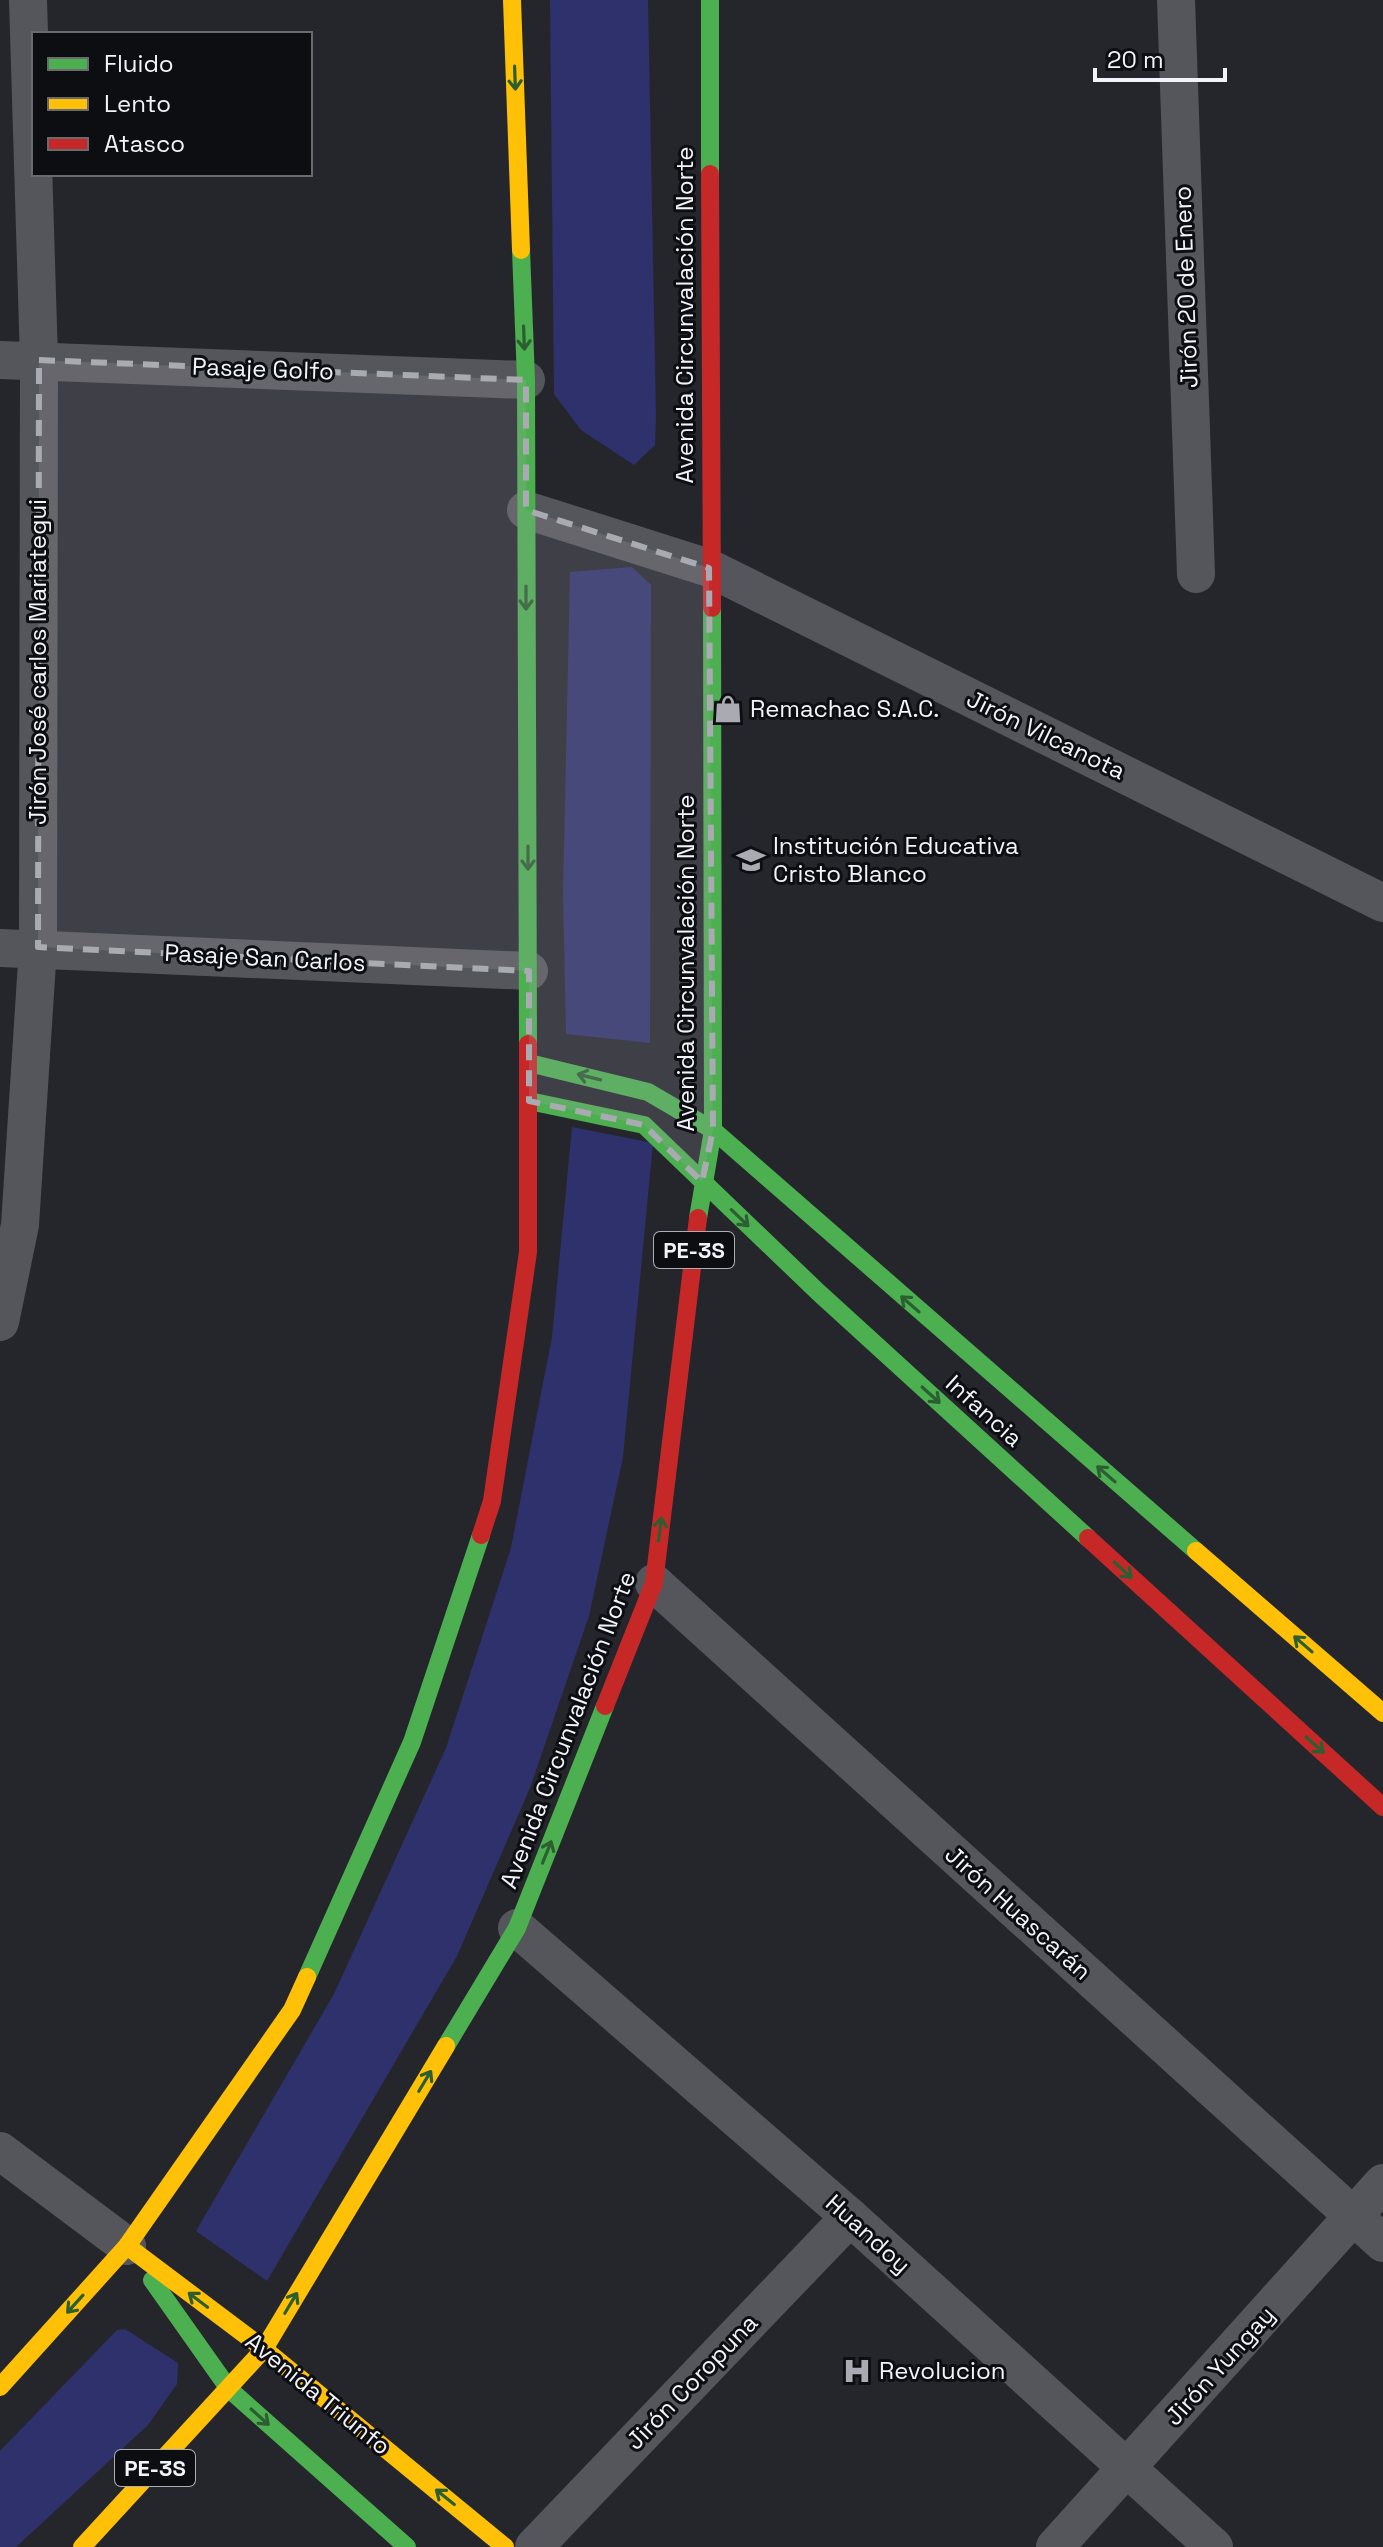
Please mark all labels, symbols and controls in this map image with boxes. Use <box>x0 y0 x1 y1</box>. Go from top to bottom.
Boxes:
legend <box>32 32 312 176</box>
scale bar <box>1095 32 1225 82</box>
text: 20 m <box>1107 44 1164 75</box>
text: Fluido <box>104 48 174 79</box>
one-way arrow <box>507 64 522 91</box>
text: Lento <box>104 88 171 119</box>
text: Atasco <box>104 128 185 159</box>
street label: Avenida Circunvalación Norte <box>669 147 700 483</box>
street label: Jirón 20 de Enero <box>1166 185 1205 389</box>
one-way arrow <box>517 324 532 351</box>
street label: Pasaje Golfo <box>192 351 334 386</box>
street label: Jirón José carlos Mariategui <box>22 499 53 825</box>
one-way arrow <box>518 584 534 611</box>
street label: Jirón Vilcanota <box>962 683 1131 786</box>
place label: Remachac S.A.C. <box>750 693 939 724</box>
shop icon: Remachac S.A.C. <box>713 694 743 724</box>
street label: Avenida Circunvalación Norte <box>670 795 701 1131</box>
place label: Institución Educativa Cristo Blanco <box>773 830 1019 889</box>
one-way arrow <box>520 844 536 871</box>
school or university icon: Institución Educativa Cristo Blanco <box>736 845 766 875</box>
street label: Pasaje San Carlos <box>164 937 366 978</box>
one-way arrow <box>576 1069 602 1084</box>
one-way arrow <box>730 1208 749 1227</box>
road number: PE-3S <box>654 1232 734 1268</box>
one-way arrow <box>900 1295 920 1313</box>
street label: Infancia <box>939 1368 1029 1453</box>
one-way arrow <box>920 1385 940 1403</box>
one-way arrow <box>1097 1465 1117 1483</box>
one-way arrow <box>653 1516 668 1543</box>
one-way arrow <box>1112 1560 1133 1579</box>
street label: Avenida Circunvalación Norte <box>493 1567 642 1893</box>
one-way arrow <box>1293 1635 1313 1653</box>
one-way arrow <box>1305 1736 1325 1754</box>
street label: Jirón Huascarán <box>939 1839 1098 1987</box>
one-way arrow <box>541 1840 555 1865</box>
one-way arrow <box>417 2070 433 2093</box>
street label: Huandoy <box>819 2187 917 2280</box>
one-way arrow <box>188 2291 210 2308</box>
one-way arrow <box>283 2292 299 2315</box>
one-way arrow <box>66 2293 84 2313</box>
street label: Jirón Yungay <box>1158 2300 1281 2432</box>
street label: Jirón Coropuna <box>619 2307 764 2456</box>
street label: Avenida Triunfo <box>239 2326 397 2462</box>
place label: Revolucion <box>879 2355 1006 2386</box>
hospital icon: Revolucion <box>842 2356 872 2386</box>
one-way arrow <box>250 2408 270 2427</box>
road number: PE-3S <box>115 2450 195 2486</box>
one-way arrow <box>435 2489 456 2506</box>

